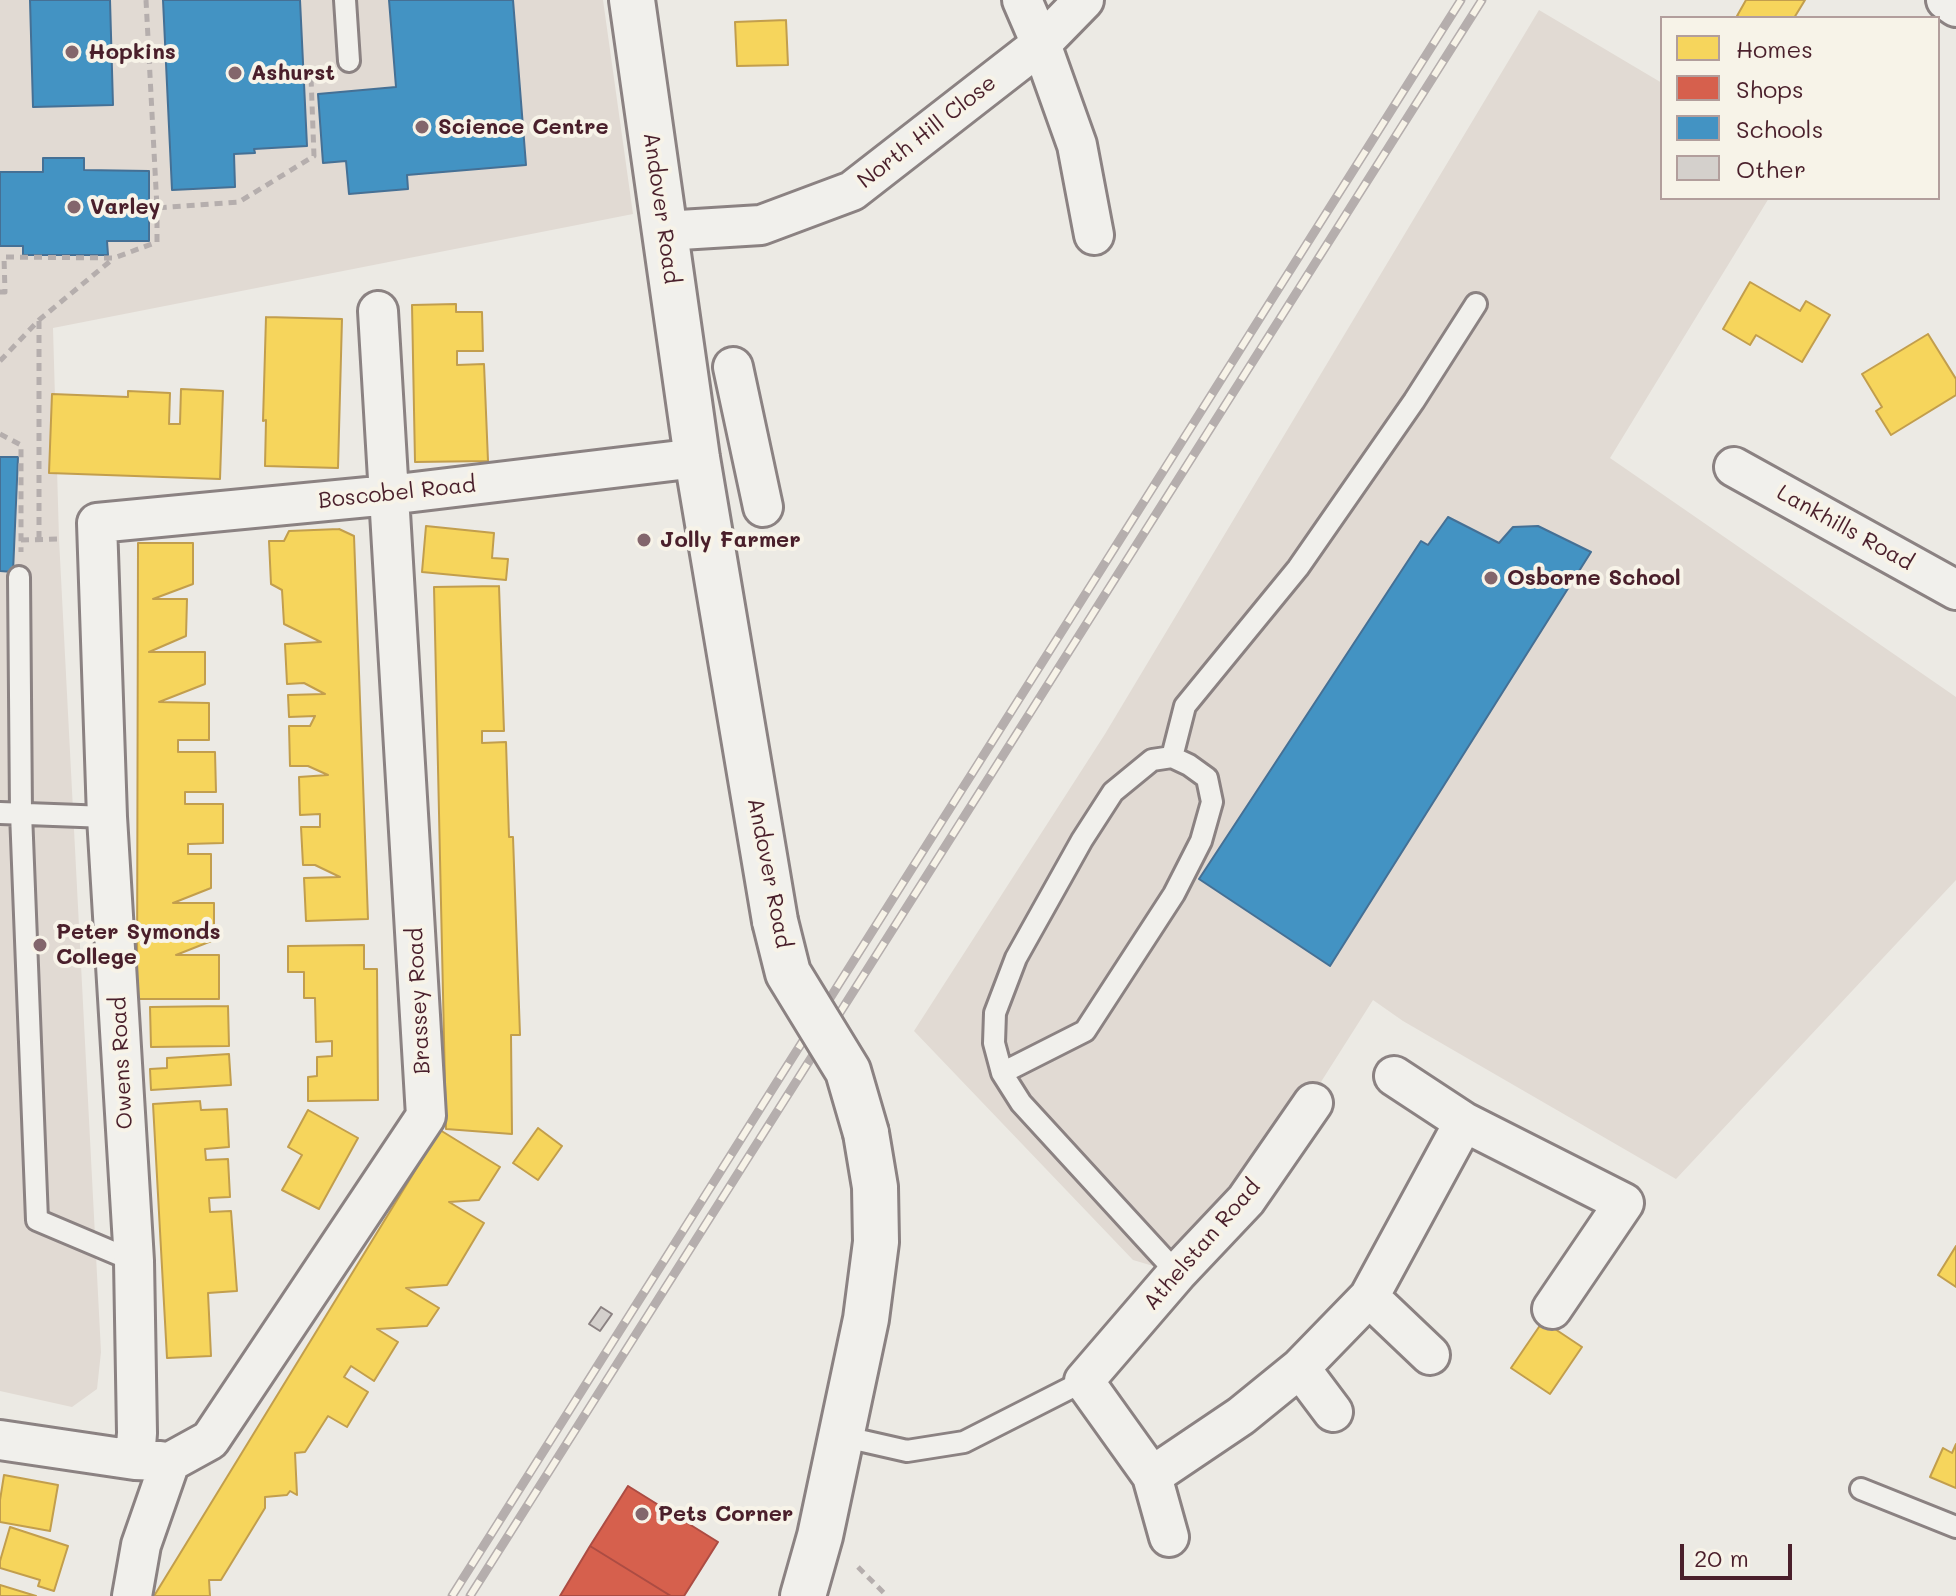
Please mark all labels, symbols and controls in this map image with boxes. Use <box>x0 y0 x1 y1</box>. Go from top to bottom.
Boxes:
legend <box>1660 16 1940 200</box>
text: Homes <box>1736 33 1813 64</box>
place label: Hopkins <box>88 39 176 65</box>
marker: Hopkins <box>63 43 81 61</box>
place label: Ashurst <box>251 60 335 86</box>
marker: Ashurst <box>226 64 244 82</box>
street label: North Hill Close <box>852 70 1002 194</box>
text: Shops <box>1736 73 1804 104</box>
text: Schools <box>1736 113 1823 144</box>
place label: Science Centre <box>438 114 609 140</box>
marker: Science Centre <box>413 118 431 136</box>
street label: Andover Road <box>637 131 685 285</box>
text: Other <box>1736 153 1806 184</box>
place label: Varley <box>90 194 161 220</box>
marker: Varley <box>65 198 83 216</box>
street label: Boscobel Road <box>317 472 477 514</box>
street label: Lankhills Road <box>1772 480 1918 576</box>
place label: Jolly Farmer <box>660 527 801 553</box>
marker: Jolly Farmer <box>635 531 653 549</box>
place label: Osborne School <box>1507 565 1681 591</box>
marker: Osborne School <box>1482 569 1500 587</box>
street label: Andover Road <box>741 796 797 950</box>
place label: Peter Symonds College <box>56 919 221 970</box>
street label: Brassey Road <box>402 927 436 1075</box>
marker: Peter Symonds College <box>31 936 49 954</box>
street label: Owens Road <box>105 996 139 1130</box>
street label: Athelstan Road <box>1138 1174 1266 1316</box>
place label: Pets Corner <box>658 1501 793 1527</box>
marker: Pets Corner <box>633 1505 651 1523</box>
scale bar <box>1684 1528 1796 1578</box>
text: 20 m <box>1694 1542 1749 1573</box>

